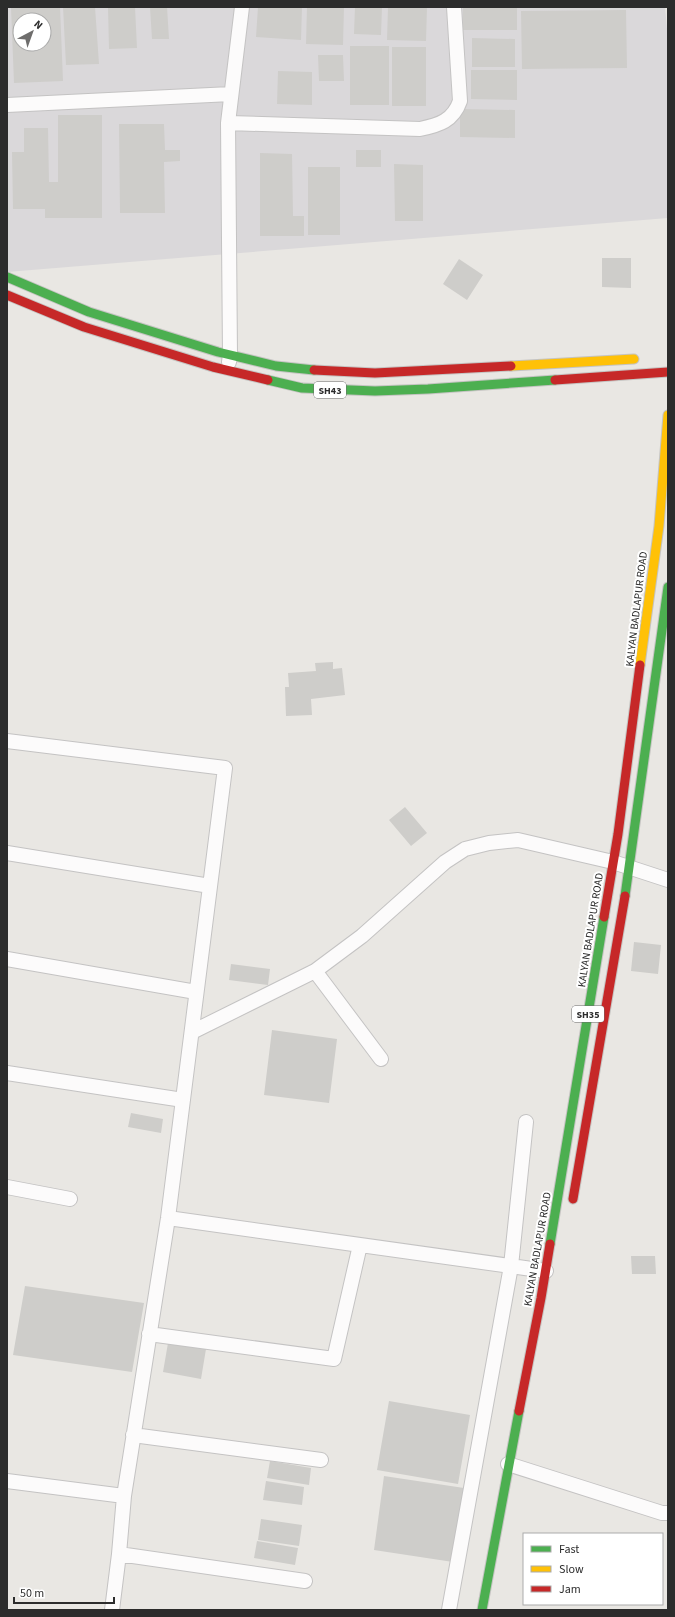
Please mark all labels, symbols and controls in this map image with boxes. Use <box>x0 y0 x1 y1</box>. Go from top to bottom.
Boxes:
north arrow <box>12 12 52 52</box>
text: N <box>31 17 46 33</box>
road number: SH43 <box>314 382 346 398</box>
street label: KALYAN BADLAPUR ROAD <box>622 551 651 667</box>
street label: KALYAN BADLAPUR ROAD <box>574 872 607 988</box>
road number: SH35 <box>572 1006 604 1022</box>
street label: KALYAN BADLAPUR ROAD <box>520 1191 555 1307</box>
legend <box>523 1533 663 1605</box>
text: Fast <box>559 1541 579 1558</box>
text: Slow <box>559 1561 584 1578</box>
scale bar <box>14 1579 114 1605</box>
text: Jam <box>559 1581 581 1598</box>
text: 50 m <box>20 1585 44 1602</box>

